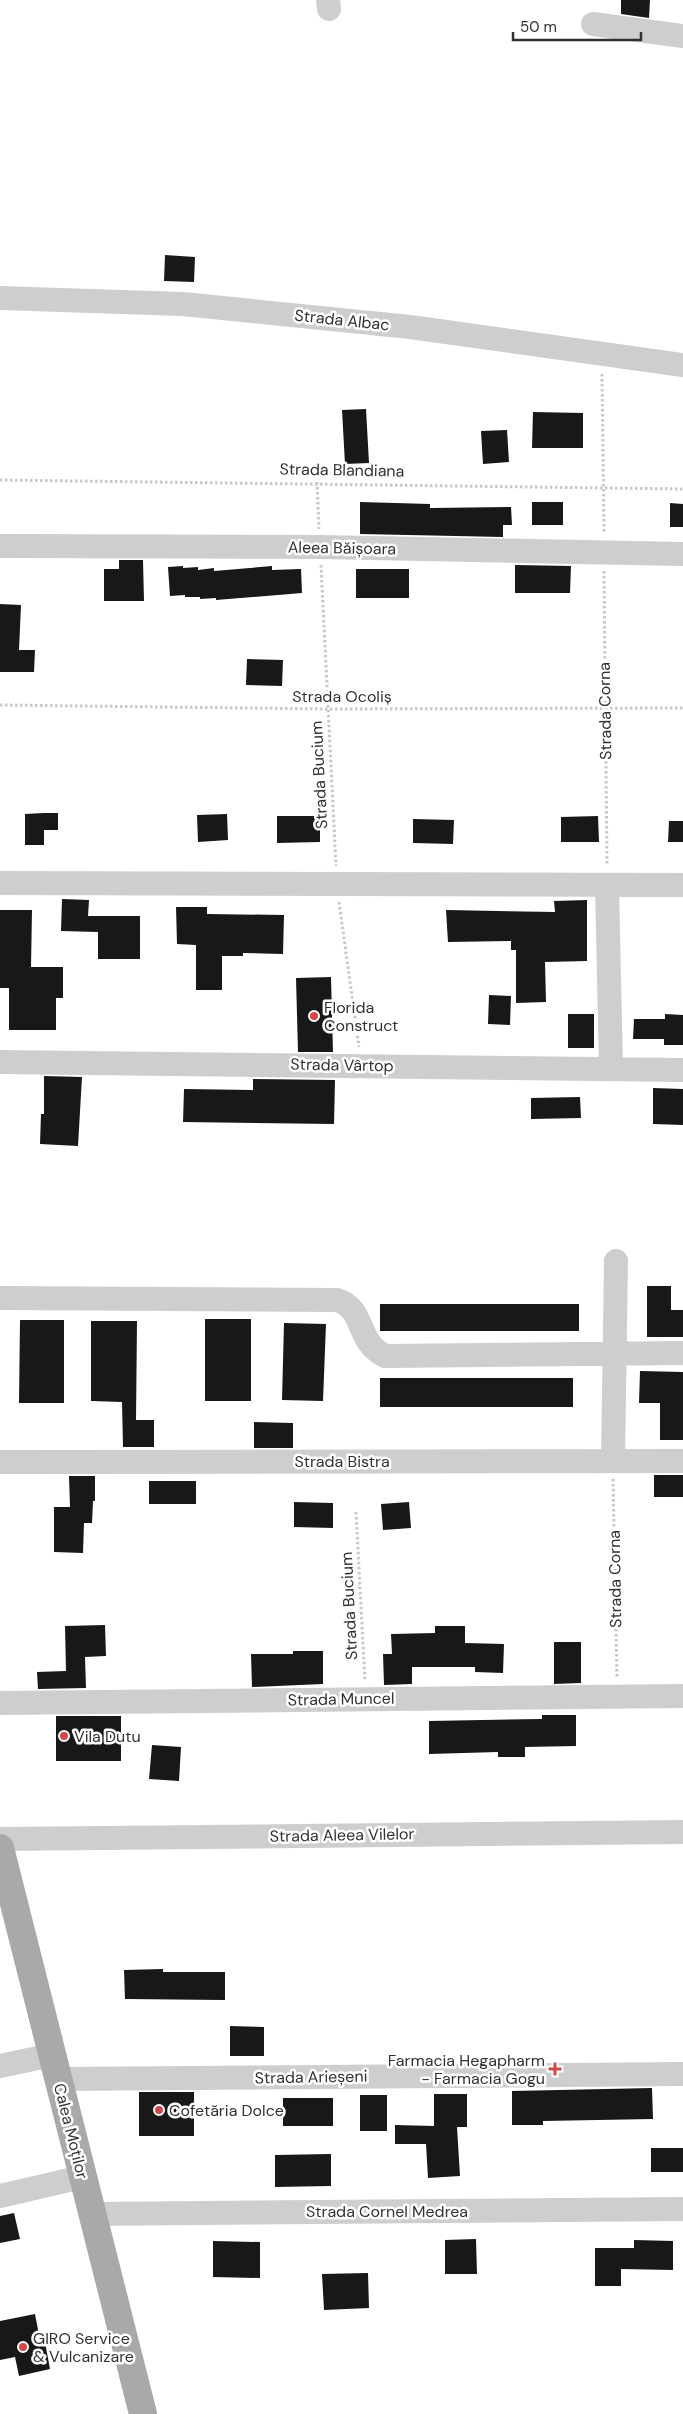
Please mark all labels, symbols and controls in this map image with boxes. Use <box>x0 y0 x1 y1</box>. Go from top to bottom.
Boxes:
scale bar <box>513 10 640 42</box>
text: 50 m <box>520 17 557 37</box>
street label: Strada Albac <box>294 305 390 335</box>
street label: Strada Blandiana <box>279 458 405 482</box>
street label: Aleea Băișoara <box>288 537 396 559</box>
street label: Strada Corna <box>594 662 616 760</box>
street label: Strada Ocoliș <box>292 686 392 707</box>
street label: Strada Bucium <box>306 720 332 830</box>
place label: Florida Construct <box>324 997 398 1036</box>
marker: Florida Construct <box>308 1010 320 1022</box>
street label: Strada Vârtop <box>290 1054 394 1076</box>
street label: Strada Bistra <box>294 1451 390 1472</box>
street label: Strada Corna <box>604 1530 626 1628</box>
street label: Strada Bucium <box>336 1551 362 1661</box>
street label: Strada Muncel <box>287 1688 395 1710</box>
place label: Vila Dutu <box>74 1726 141 1747</box>
marker: Vila Dutu <box>58 1730 70 1742</box>
street label: Strada Aleea Vilelor <box>269 1823 415 1847</box>
place label: Farmacia Hegapharm - Farmacia Gogu <box>388 2050 545 2089</box>
marker: Farmacia Hegapharm - Farmacia Gogu <box>549 2063 561 2075</box>
street label: Strada Arieșeni <box>254 2066 368 2088</box>
street label: Calea Moților <box>49 2081 93 2181</box>
place label: Cofetăria Dolce <box>169 2100 284 2121</box>
marker: Cofetăria Dolce <box>153 2104 165 2116</box>
street label: Strada Cornel Medrea <box>306 2201 468 2222</box>
place label: GIRO Service & Vulcanizare <box>33 2328 134 2367</box>
marker: GIRO Service & Vulcanizare <box>17 2341 29 2353</box>

